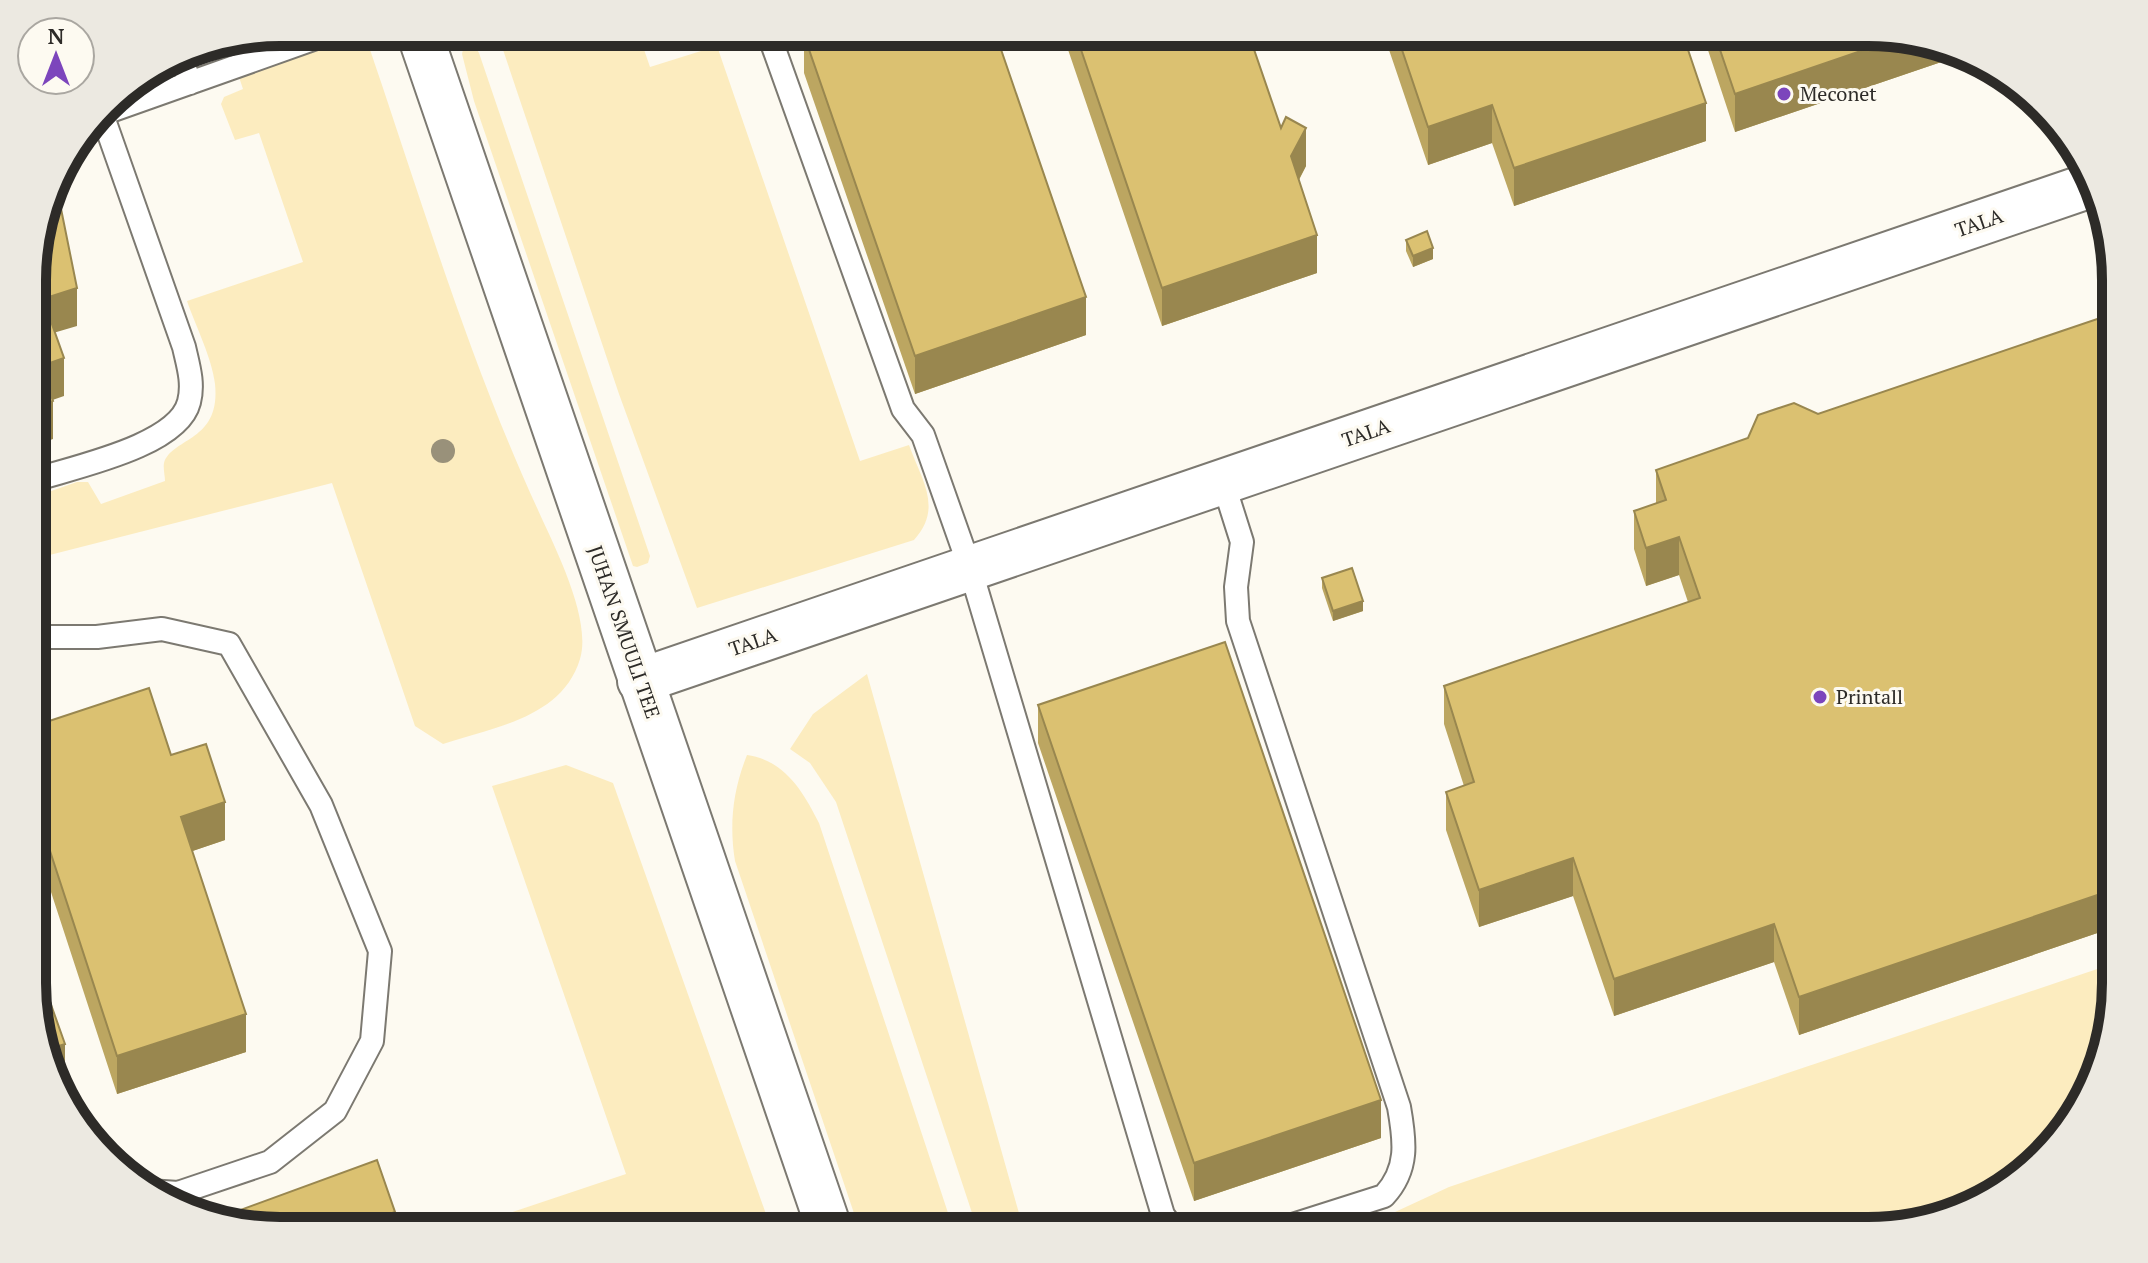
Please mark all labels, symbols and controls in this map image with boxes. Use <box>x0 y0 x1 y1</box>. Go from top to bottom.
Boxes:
north arrow <box>16 16 96 96</box>
text: N <box>48 21 65 50</box>
place label: Meconet <box>1800 80 1877 107</box>
marker: Meconet <box>1775 85 1793 103</box>
street label: TALA <box>1951 202 2007 243</box>
street label: TALA <box>1338 412 1394 453</box>
street label: JUHAN SMUULI TEE <box>582 542 667 722</box>
street label: TALA <box>725 621 781 662</box>
place label: Printall <box>1836 683 1903 710</box>
marker: Printall <box>1811 688 1829 706</box>

